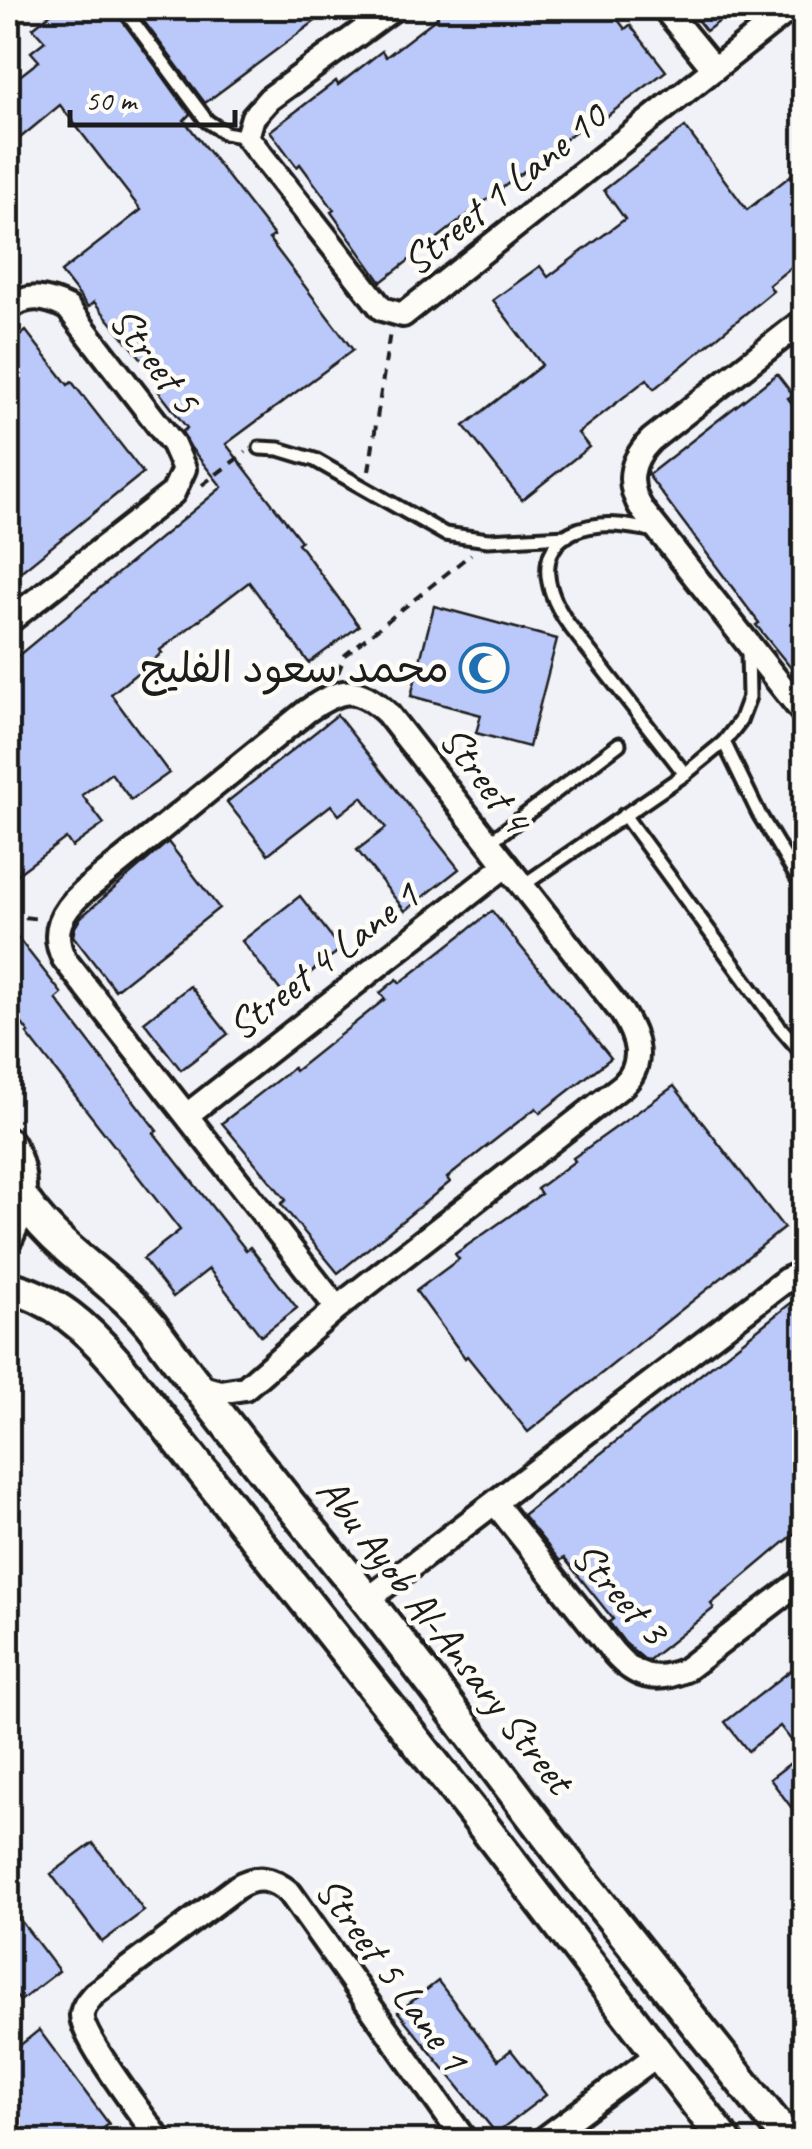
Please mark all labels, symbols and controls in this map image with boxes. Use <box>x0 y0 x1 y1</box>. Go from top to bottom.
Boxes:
scale bar <box>70 65 235 127</box>
text: 50 m <box>85 81 138 119</box>
street label: Street 1 Lane 10 <box>391 89 619 287</box>
street label: Street 5 <box>98 296 214 426</box>
place label: محمد سعود الفليج <box>140 642 449 696</box>
mosque icon: محمد سعود الفليج <box>458 642 510 694</box>
street label: Street 4 <box>428 715 545 846</box>
street label: Street 4 Lane 1 <box>217 868 431 1052</box>
street label: Abu Ayob Al-Ansary Street <box>305 1466 588 1807</box>
street label: Street 3 <box>560 1530 682 1658</box>
street label: Street 5 Lane 1 <box>303 1866 482 2084</box>

